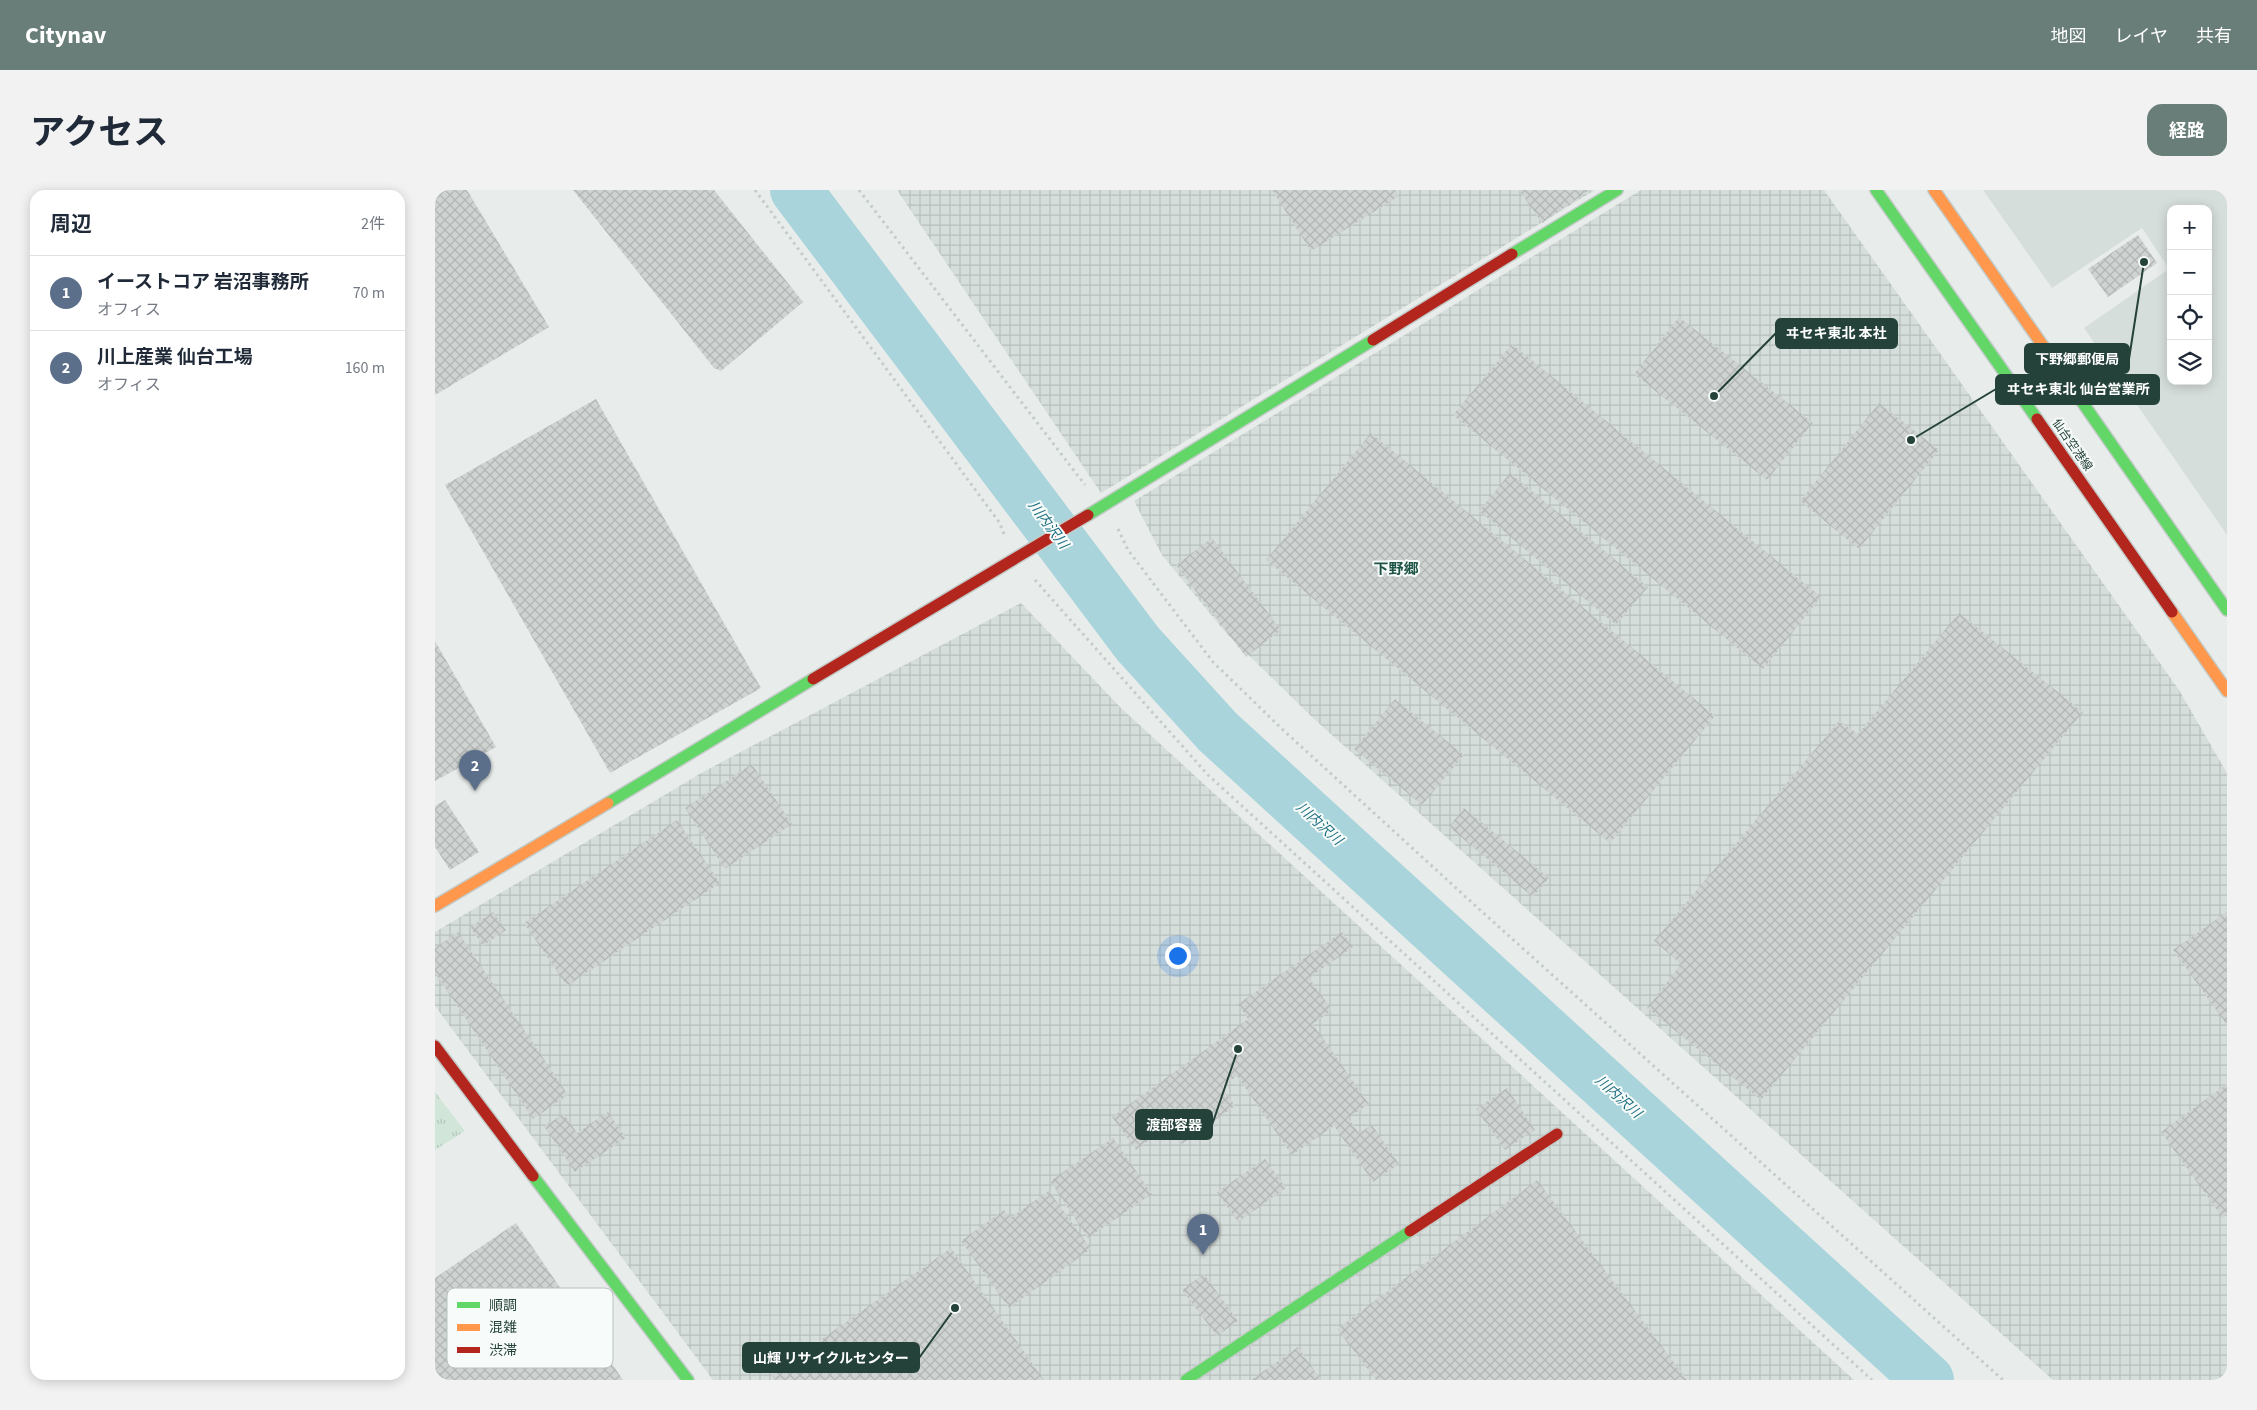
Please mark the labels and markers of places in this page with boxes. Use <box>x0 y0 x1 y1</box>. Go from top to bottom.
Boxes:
callout: ヰセキ東北 本社 <box>1776 319 1897 348</box>
callout: 下野郷郵便局 <box>2025 344 2129 373</box>
callout: ヰセキ東北 仙台営業所 <box>1996 375 2159 404</box>
pin: 2 <box>459 750 491 791</box>
callout: 渡部容器 <box>1136 1110 1212 1139</box>
pin: 1 <box>1187 1214 1219 1255</box>
callout: 山輝 リサイクルセンター <box>743 1343 919 1372</box>

